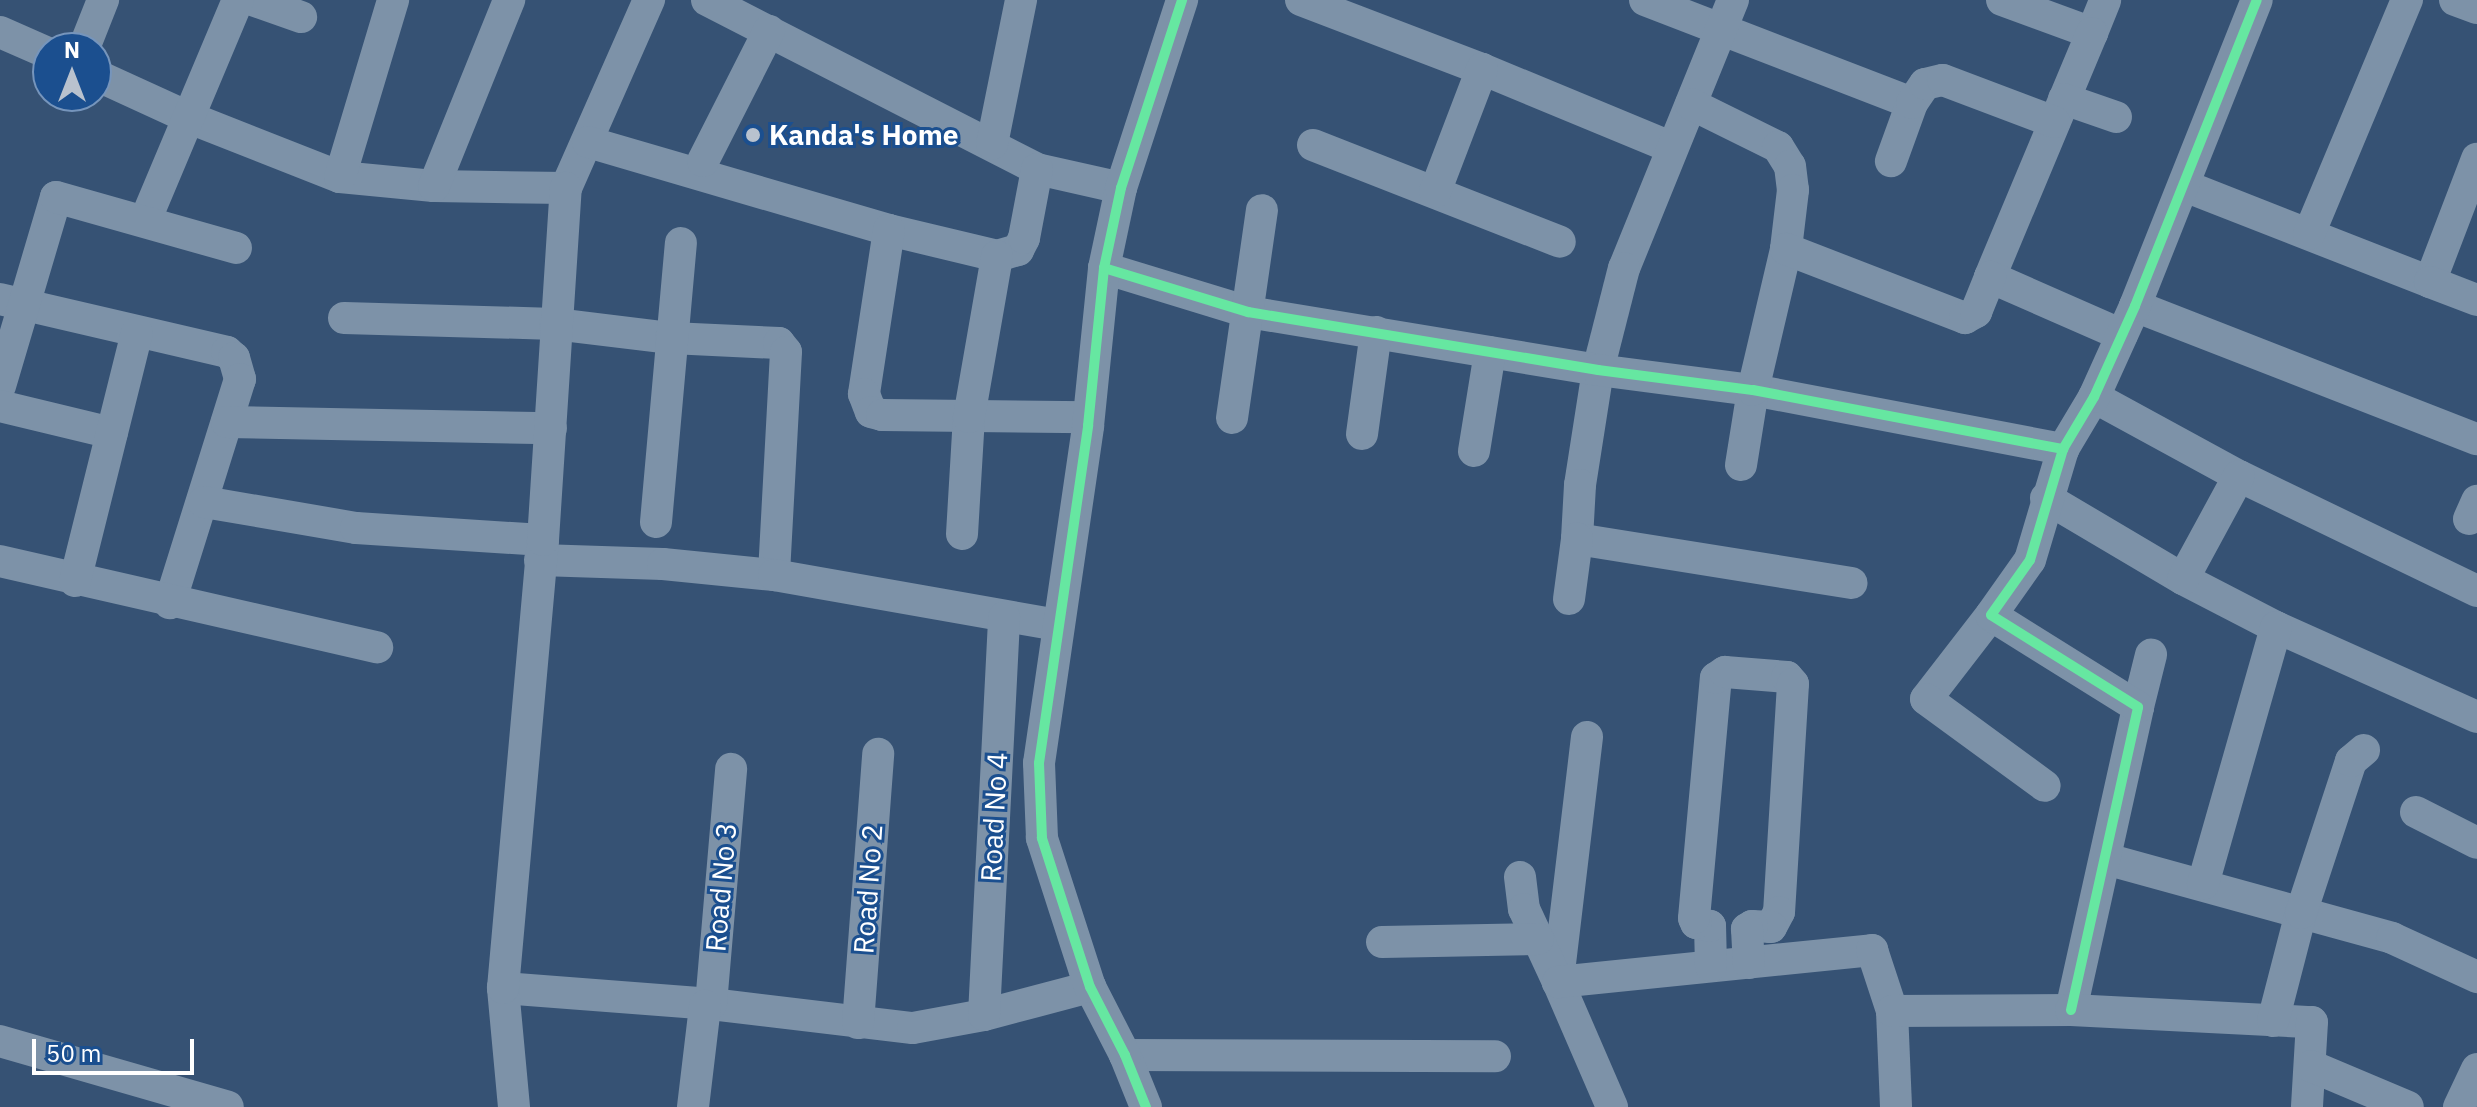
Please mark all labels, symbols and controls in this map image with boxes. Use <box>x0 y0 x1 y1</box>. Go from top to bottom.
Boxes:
north arrow <box>32 32 112 112</box>
text: N <box>64 35 80 64</box>
place label: Kanda's Home <box>769 118 958 152</box>
marker: Kanda's Home <box>744 126 762 144</box>
street label: Road No 4 <box>974 751 1014 883</box>
street label: Road No 3 <box>699 821 743 953</box>
street label: Road No 2 <box>847 823 889 955</box>
scale bar <box>36 1023 198 1073</box>
text: 50 m <box>46 1037 101 1069</box>

